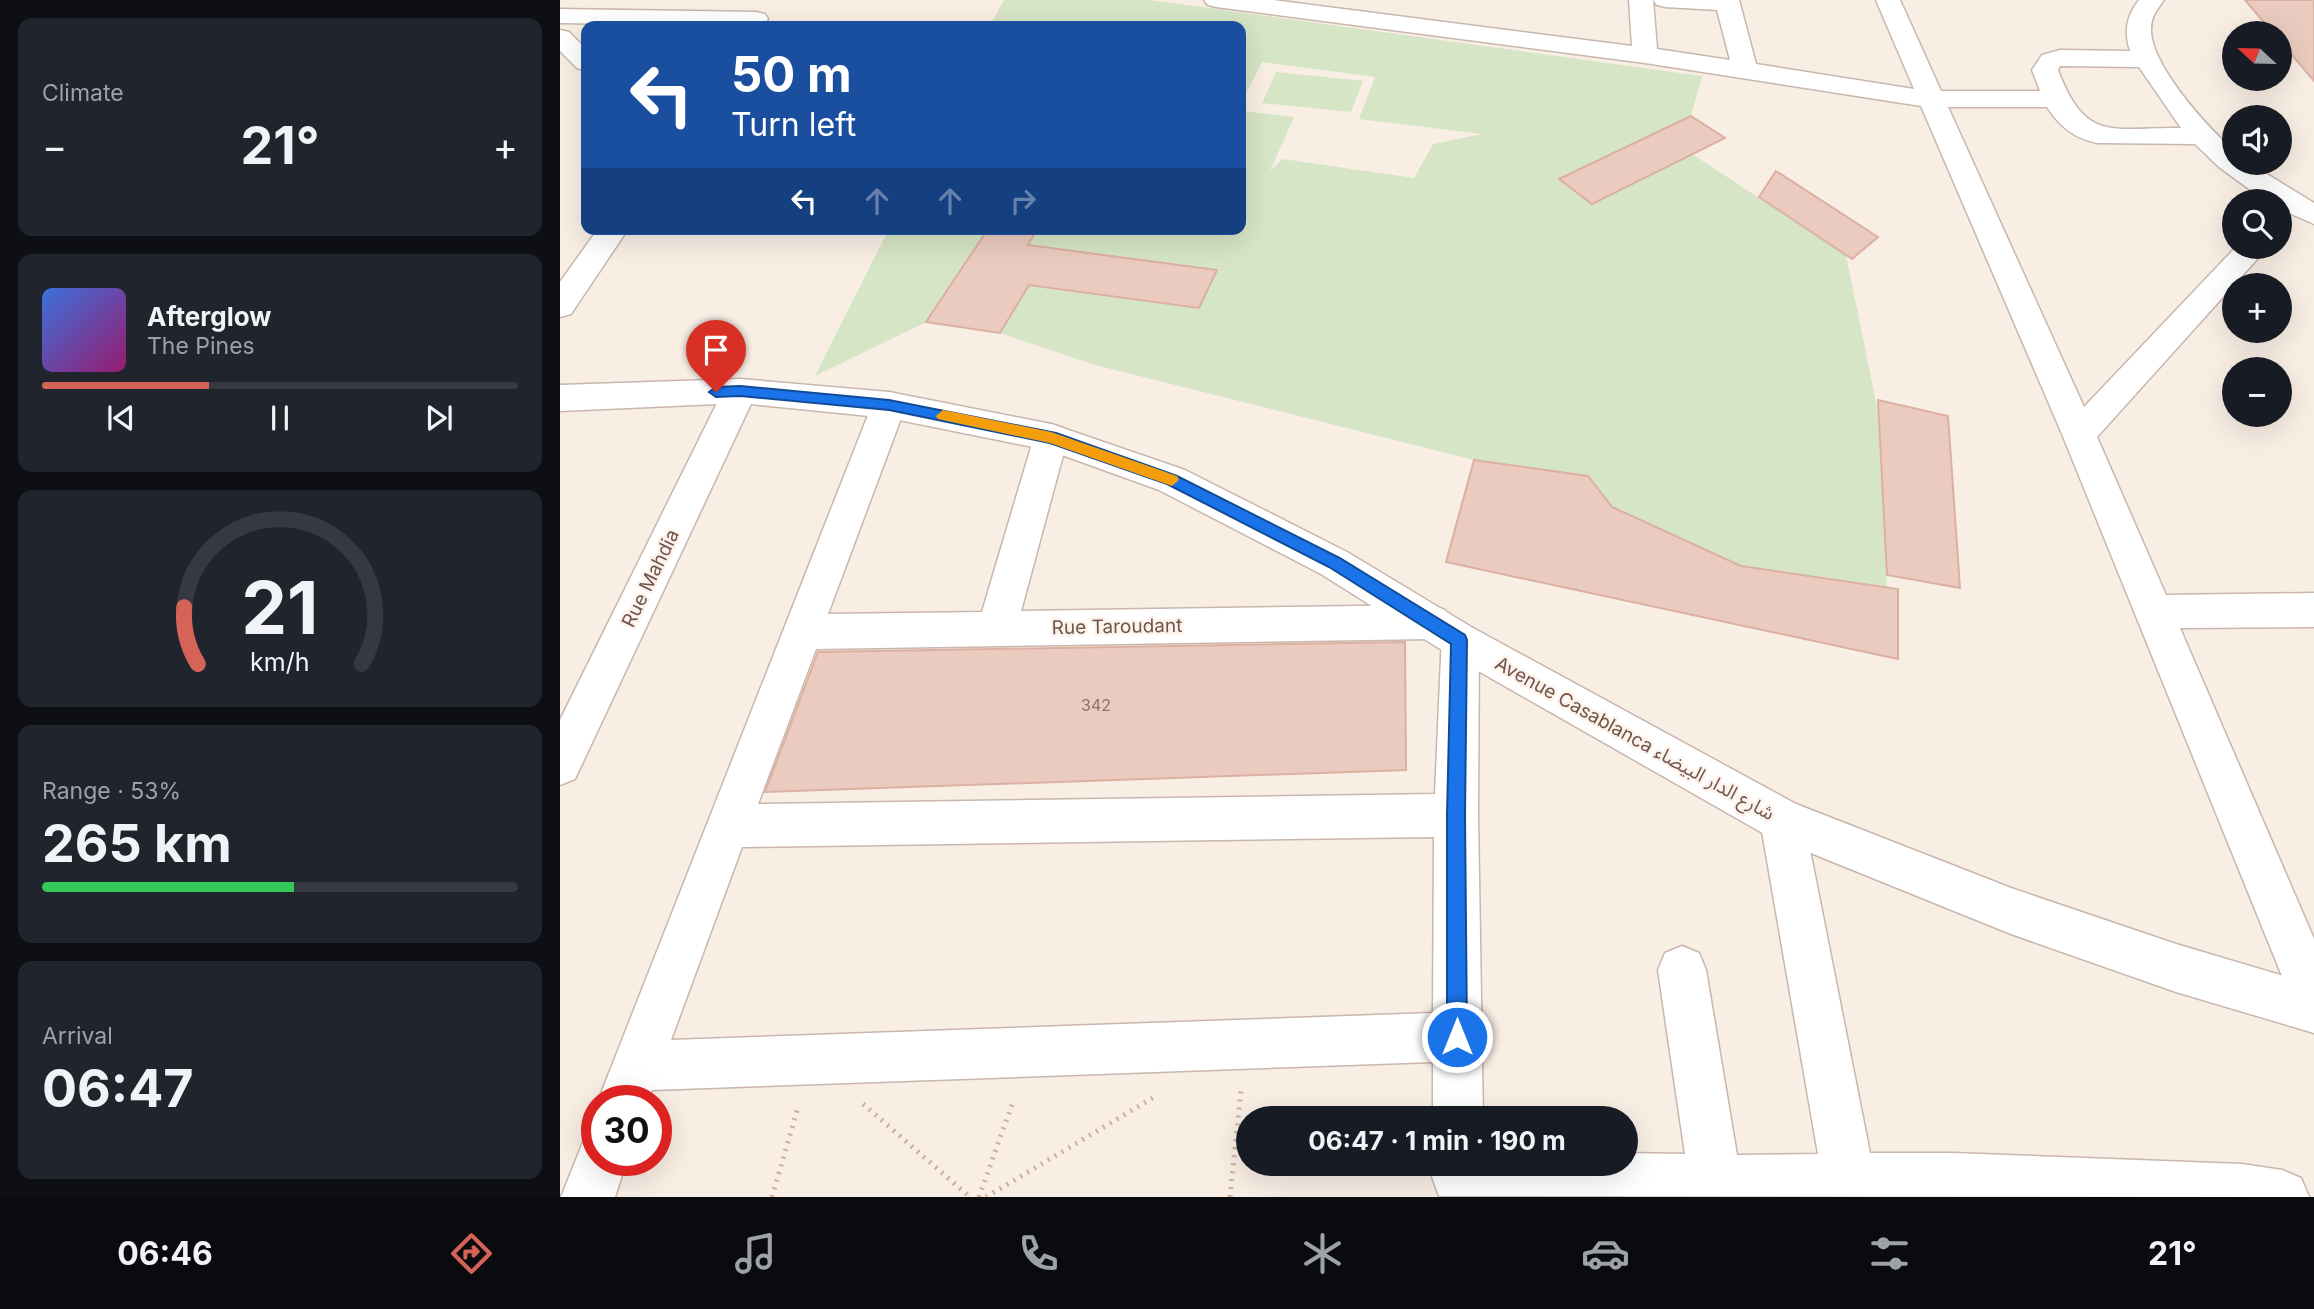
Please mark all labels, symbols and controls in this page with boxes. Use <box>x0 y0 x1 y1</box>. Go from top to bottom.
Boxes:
north arrow <box>2222 21 2292 91</box>
map controls <box>2222 21 2292 427</box>
text: 50 m <box>731 45 852 104</box>
icon: left <box>616 49 707 140</box>
text: Climate <box>42 79 124 107</box>
text: Turn left <box>731 105 856 144</box>
button: sound <box>2222 105 2292 175</box>
text: 21° <box>240 114 320 177</box>
text: − <box>42 123 67 169</box>
text: + <box>493 123 518 169</box>
icon: left <box>785 182 823 220</box>
icon: ahead <box>858 182 896 220</box>
icon: ahead <box>931 182 969 220</box>
icon: right <box>1004 182 1042 220</box>
button: search <box>2222 189 2292 259</box>
button: + <box>2222 273 2292 343</box>
text: Afterglow <box>147 301 271 332</box>
pin <box>686 320 746 392</box>
icon: arrive <box>697 331 735 369</box>
text: The Pines <box>147 332 255 360</box>
button: − <box>2222 357 2292 427</box>
icon: previous <box>102 399 140 437</box>
icon: pause <box>261 399 299 437</box>
icon: next <box>420 399 458 437</box>
street label: Rue Mahdia <box>617 526 684 631</box>
text: 21 <box>241 564 319 653</box>
street label: Rue Taroudant <box>1051 614 1183 639</box>
text: km/h <box>250 647 310 677</box>
street label: Avenue Casablanca شارع الدار البيضاء <box>1490 652 1778 827</box>
house number: 342 <box>1081 695 1111 715</box>
text: Range · 53% <box>42 777 181 805</box>
text: 265 km <box>42 812 232 875</box>
position arrow <box>1420 1000 1494 1074</box>
text: Arrival <box>42 1022 113 1050</box>
text: 06:47 <box>42 1057 194 1120</box>
speed limit sign: 30 <box>581 1085 672 1176</box>
text: 06:47 · 1 min · 190 m <box>1308 1125 1566 1156</box>
icon: directions <box>447 1229 496 1278</box>
icon: music <box>731 1229 780 1278</box>
icon: phone <box>1014 1229 1063 1278</box>
icon: climate <box>1298 1229 1347 1278</box>
icon: car <box>1581 1229 1630 1278</box>
icon: filters <box>1865 1229 1914 1278</box>
text: 06:46 <box>117 1234 213 1273</box>
text: 21° <box>2148 1234 2197 1273</box>

